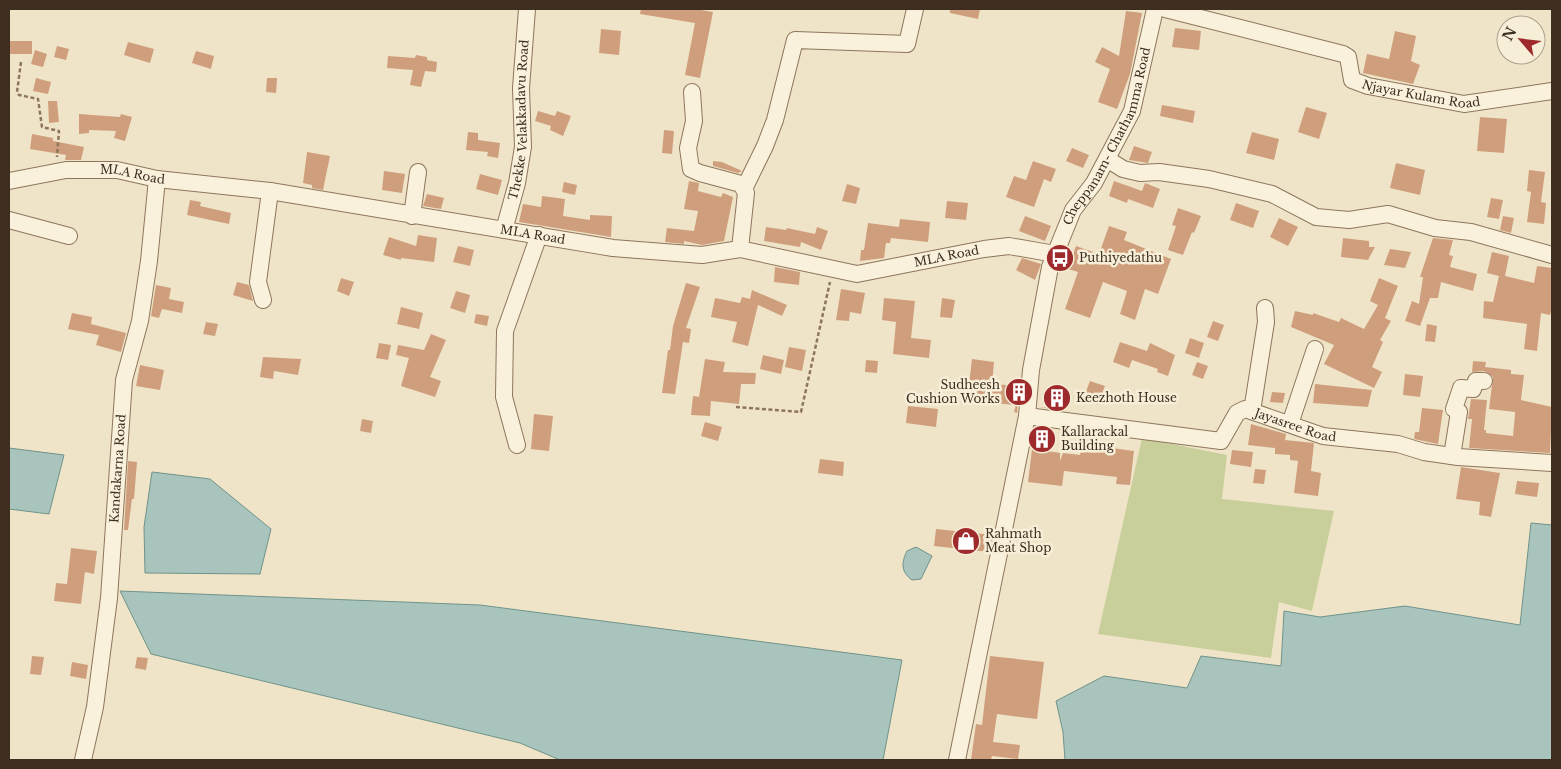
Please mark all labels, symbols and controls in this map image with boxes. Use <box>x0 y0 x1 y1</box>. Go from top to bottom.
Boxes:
north arrow <box>1496 15 1546 65</box>
text: N <box>1498 24 1521 44</box>
street label: Thekke Velakkadavu Road <box>505 39 532 202</box>
street label: Cheppanam- Chathamma Road <box>1060 46 1153 227</box>
street label: Njayar Kulam Road <box>1360 76 1481 111</box>
street label: MLA Road <box>100 161 166 187</box>
street label: MLA Road <box>499 221 567 247</box>
street label: MLA Road <box>913 242 980 270</box>
bus stop icon: Puthiyedathu <box>1045 243 1075 273</box>
place label: Puthiyedathu <box>1079 250 1162 265</box>
place label: Sudheesh Cushion Works <box>906 377 1000 406</box>
building icon: Sudheesh Cushion Works <box>1004 377 1034 407</box>
building icon: Keezhoth House <box>1042 383 1072 413</box>
place label: Keezhoth House <box>1076 390 1177 405</box>
street label: Jayasree Road <box>1251 404 1337 444</box>
street label: Kandakarna Road <box>106 414 129 523</box>
building icon: Kallarackal Building <box>1027 424 1057 454</box>
place label: Kallarackal Building <box>1061 424 1128 453</box>
shop icon: Rahmath Meat Shop <box>951 526 981 556</box>
place label: Rahmath Meat Shop <box>985 526 1051 555</box>

